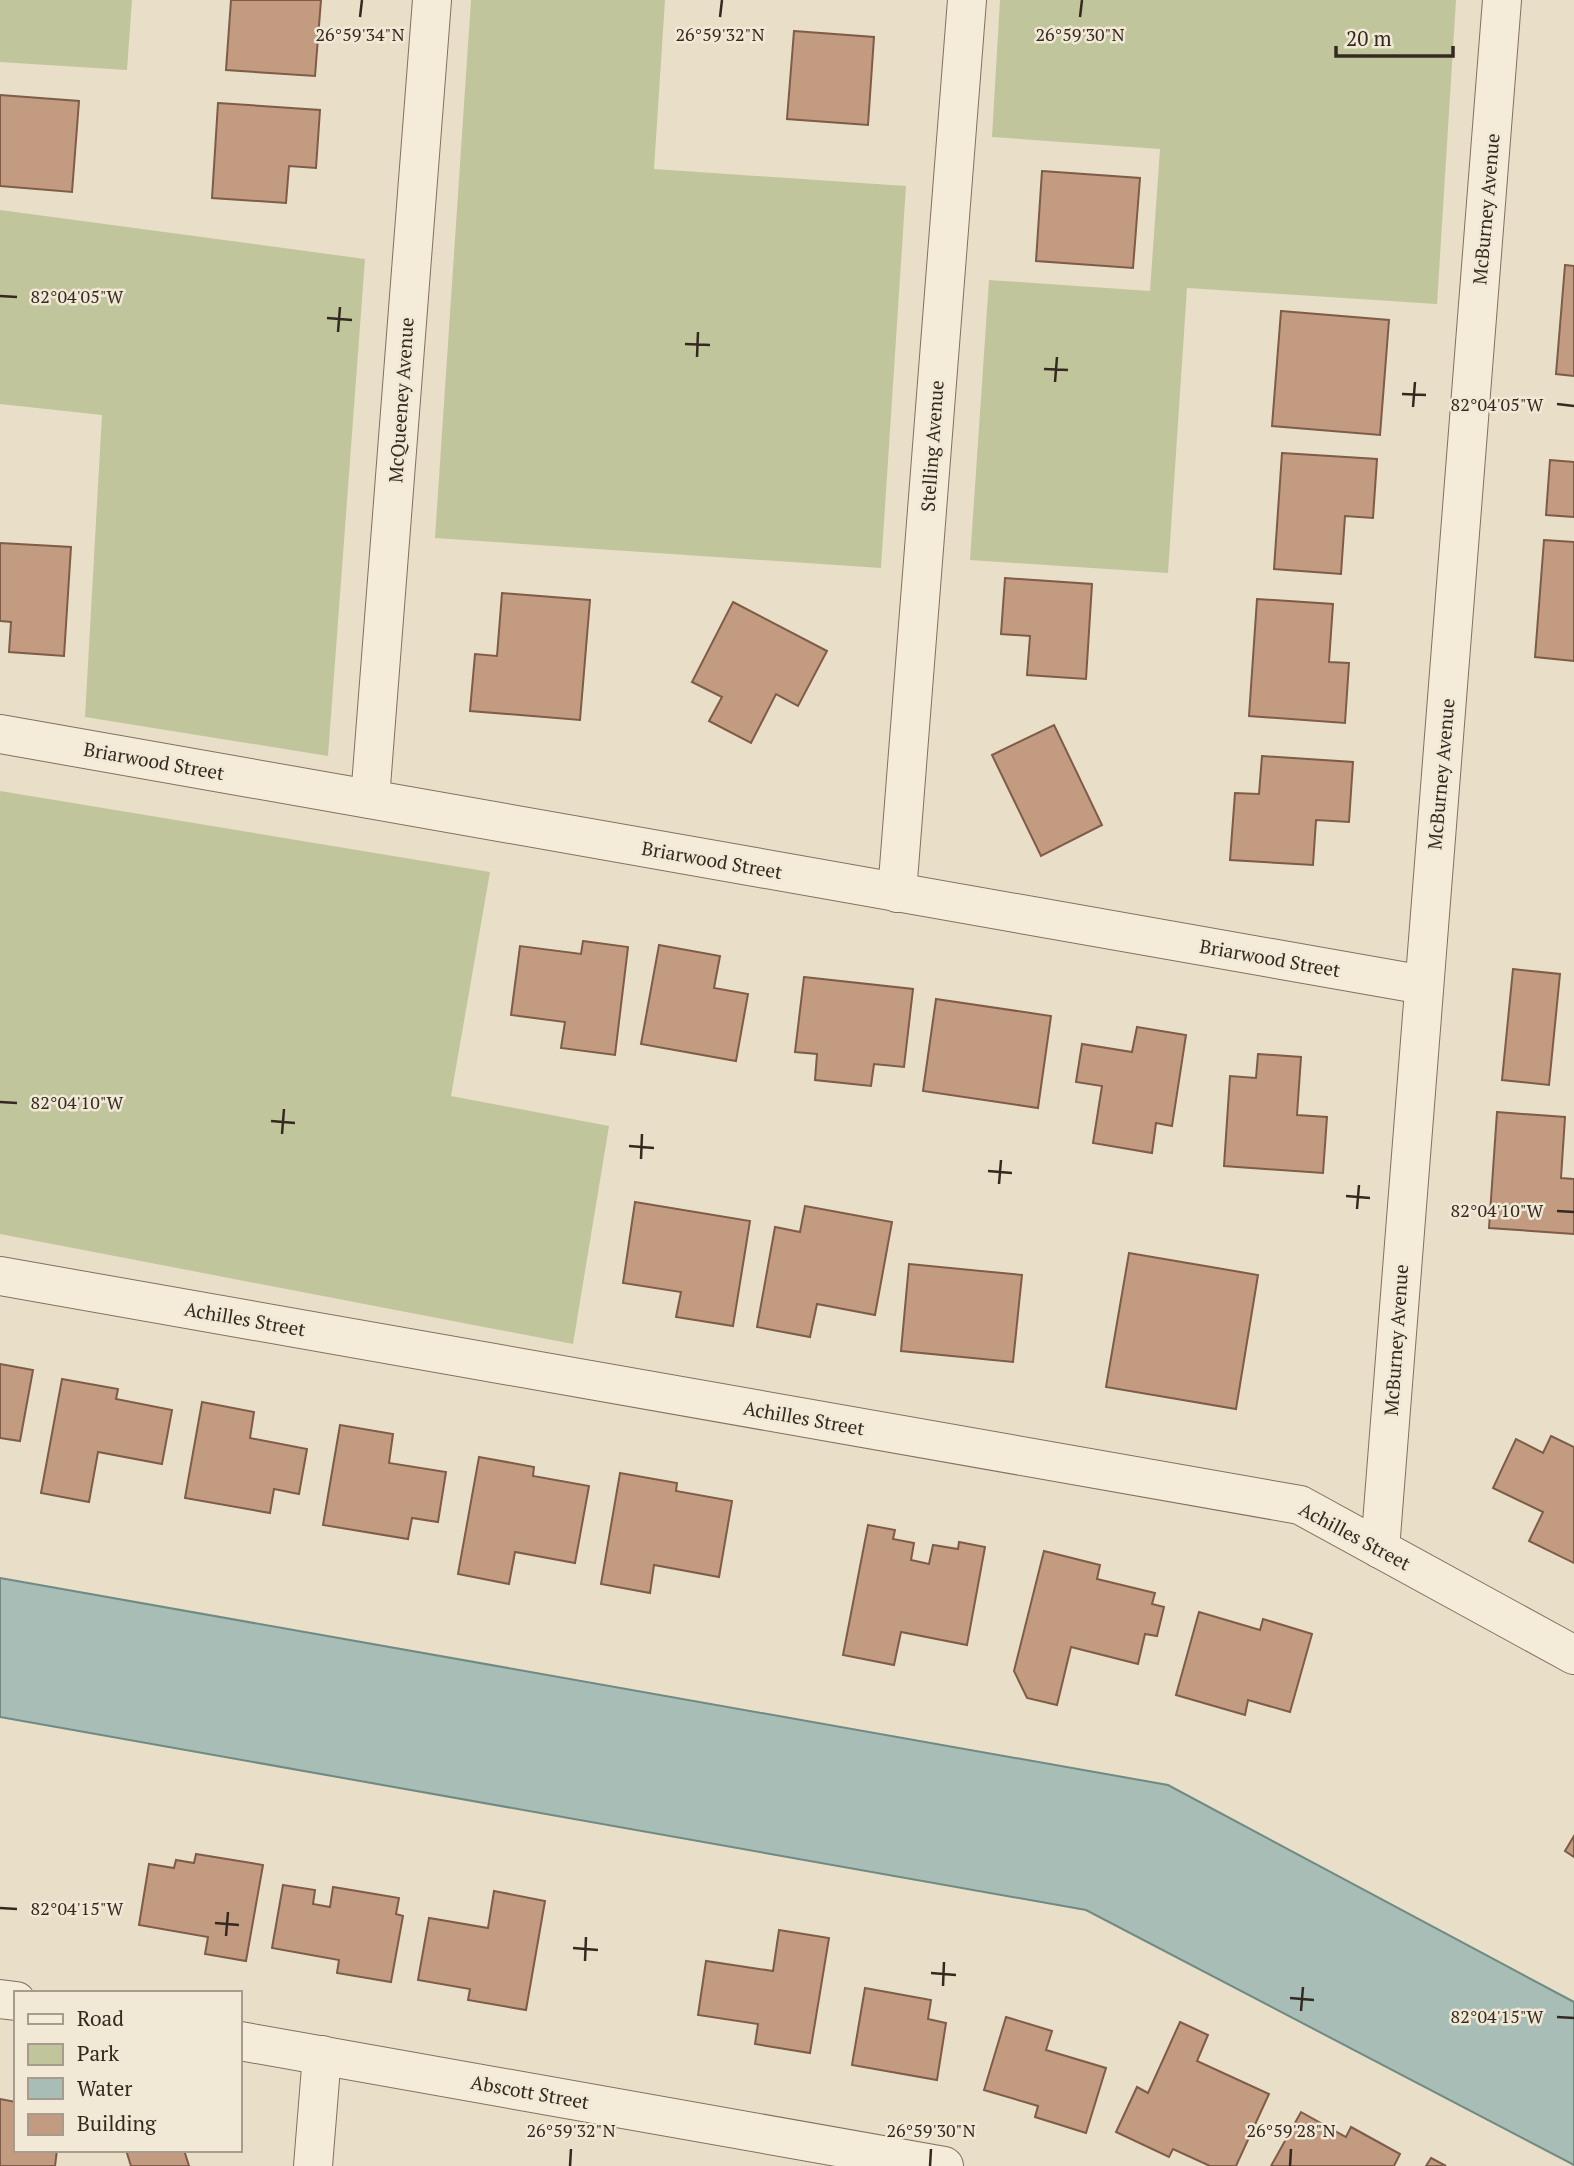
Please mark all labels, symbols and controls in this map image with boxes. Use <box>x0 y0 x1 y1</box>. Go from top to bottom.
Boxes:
scale bar <box>1336 14 1453 58</box>
text: 26°59'34"N <box>315 22 405 46</box>
text: 26°59'32"N <box>675 22 765 46</box>
text: 26°59'30"N <box>1035 22 1125 46</box>
text: 20 m <box>1346 24 1392 52</box>
street label: McBurney Avenue <box>1466 132 1505 286</box>
text: 82°04'05"W <box>31 284 124 308</box>
street label: McQueeney Avenue <box>382 316 419 484</box>
street label: Stelling Avenue <box>914 379 949 513</box>
text: 82°04'05"W <box>1451 392 1544 416</box>
street label: McBurney Avenue <box>1421 697 1460 851</box>
street label: Briarwood Street <box>82 736 226 785</box>
street label: Briarwood Street <box>640 835 784 884</box>
street label: Briarwood Street <box>1198 933 1342 982</box>
text: 82°04'10"W <box>31 1090 124 1114</box>
text: 82°04'10"W <box>1451 1198 1544 1222</box>
street label: McBurney Avenue <box>1378 1263 1413 1417</box>
street label: Achilles Street <box>183 1296 308 1341</box>
street label: Achilles Street <box>742 1395 867 1440</box>
street label: Achilles Street <box>1295 1496 1415 1575</box>
text: 82°04'15"W <box>31 1896 124 1920</box>
legend <box>14 1991 242 2152</box>
text: Road <box>77 2004 124 2032</box>
text: 82°04'15"W <box>1451 2004 1544 2028</box>
text: Park <box>77 2039 119 2067</box>
street label: Abscott Street <box>469 2069 591 2114</box>
text: Water <box>77 2074 132 2102</box>
text: Building <box>77 2109 157 2137</box>
text: 26°59'32"N <box>526 2118 616 2142</box>
text: 26°59'30"N <box>886 2118 976 2142</box>
text: 26°59'28"N <box>1246 2118 1336 2142</box>

